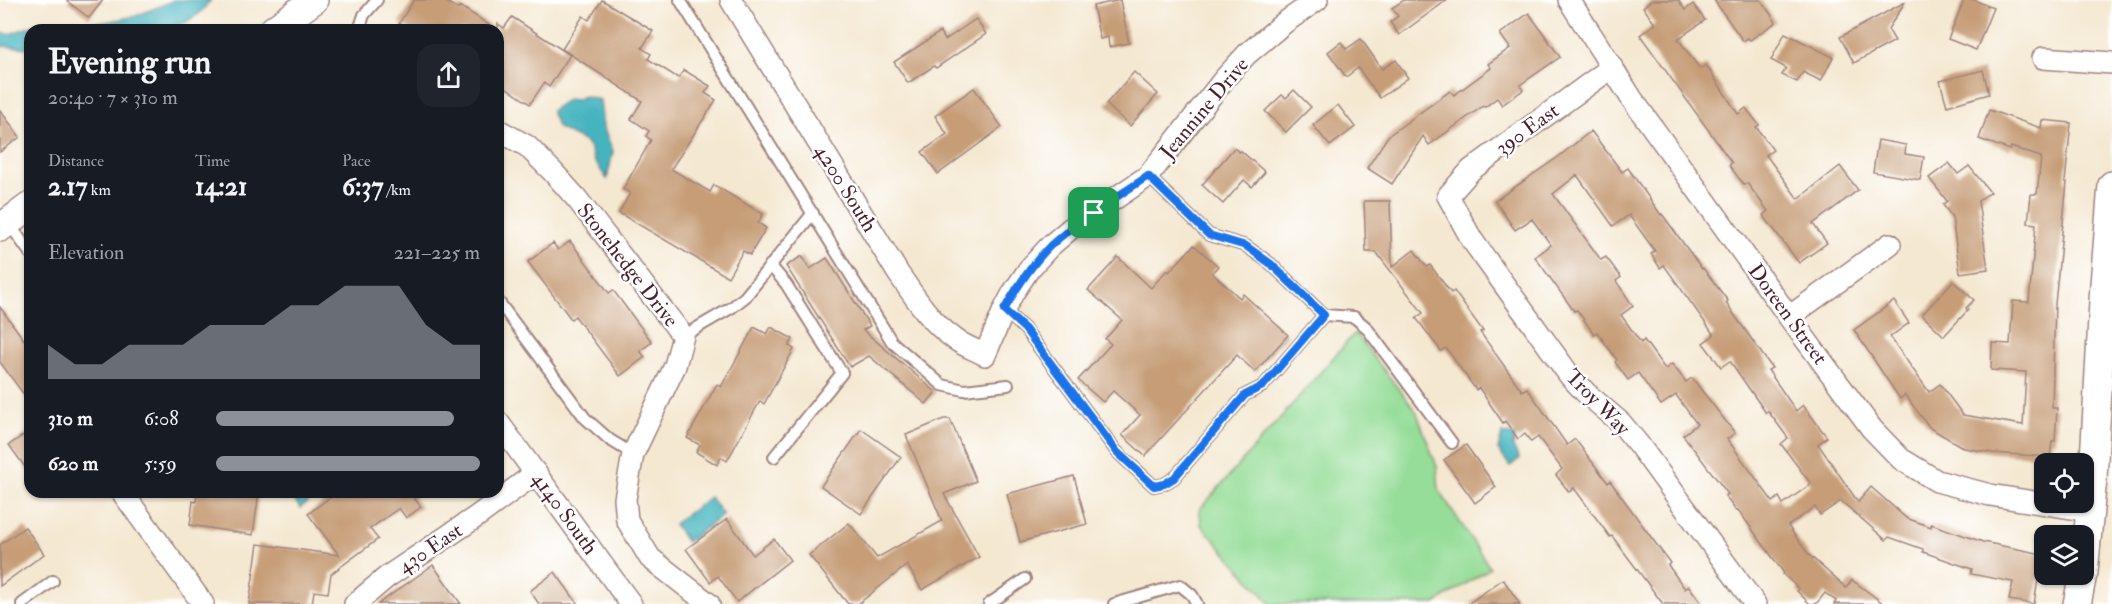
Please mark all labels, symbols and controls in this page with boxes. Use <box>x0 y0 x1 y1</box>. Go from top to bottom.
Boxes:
text: Evening run <box>48 42 211 83</box>
button: share <box>417 44 480 107</box>
street label: Jeannine Drive <box>1153 52 1255 166</box>
text: 20:40 · 7 × 310 m <box>48 85 178 110</box>
street label: 390 East <box>1490 97 1564 161</box>
street label: 4200 South <box>808 139 883 237</box>
text: Distance <box>48 151 104 171</box>
text: Time <box>195 151 230 171</box>
text: Pace <box>342 151 371 171</box>
text: 2.17 <box>48 171 87 203</box>
text: 14:21 <box>195 171 247 203</box>
text: 6:37 <box>342 171 383 203</box>
text: km <box>87 180 111 200</box>
text: /km <box>383 180 411 200</box>
pin <box>1068 187 1119 238</box>
icon: arrive <box>1077 196 1110 229</box>
street label: Stonehedge Drive <box>571 198 685 333</box>
text: Elevation <box>48 240 124 265</box>
text: 221–225 m <box>394 240 480 265</box>
street label: Doreen Street <box>1742 258 1833 370</box>
street label: Troy Way <box>1559 363 1636 442</box>
text: 310 m <box>48 406 93 431</box>
text: 6:08 <box>144 406 179 431</box>
text: 620 m <box>48 451 98 476</box>
text: 5:59 <box>144 451 177 476</box>
map controls <box>2034 453 2094 585</box>
button: locate <box>2034 453 2094 513</box>
street label: 4140 South <box>526 467 604 560</box>
street label: 430 East <box>393 517 468 580</box>
button: layers <box>2034 525 2094 585</box>

